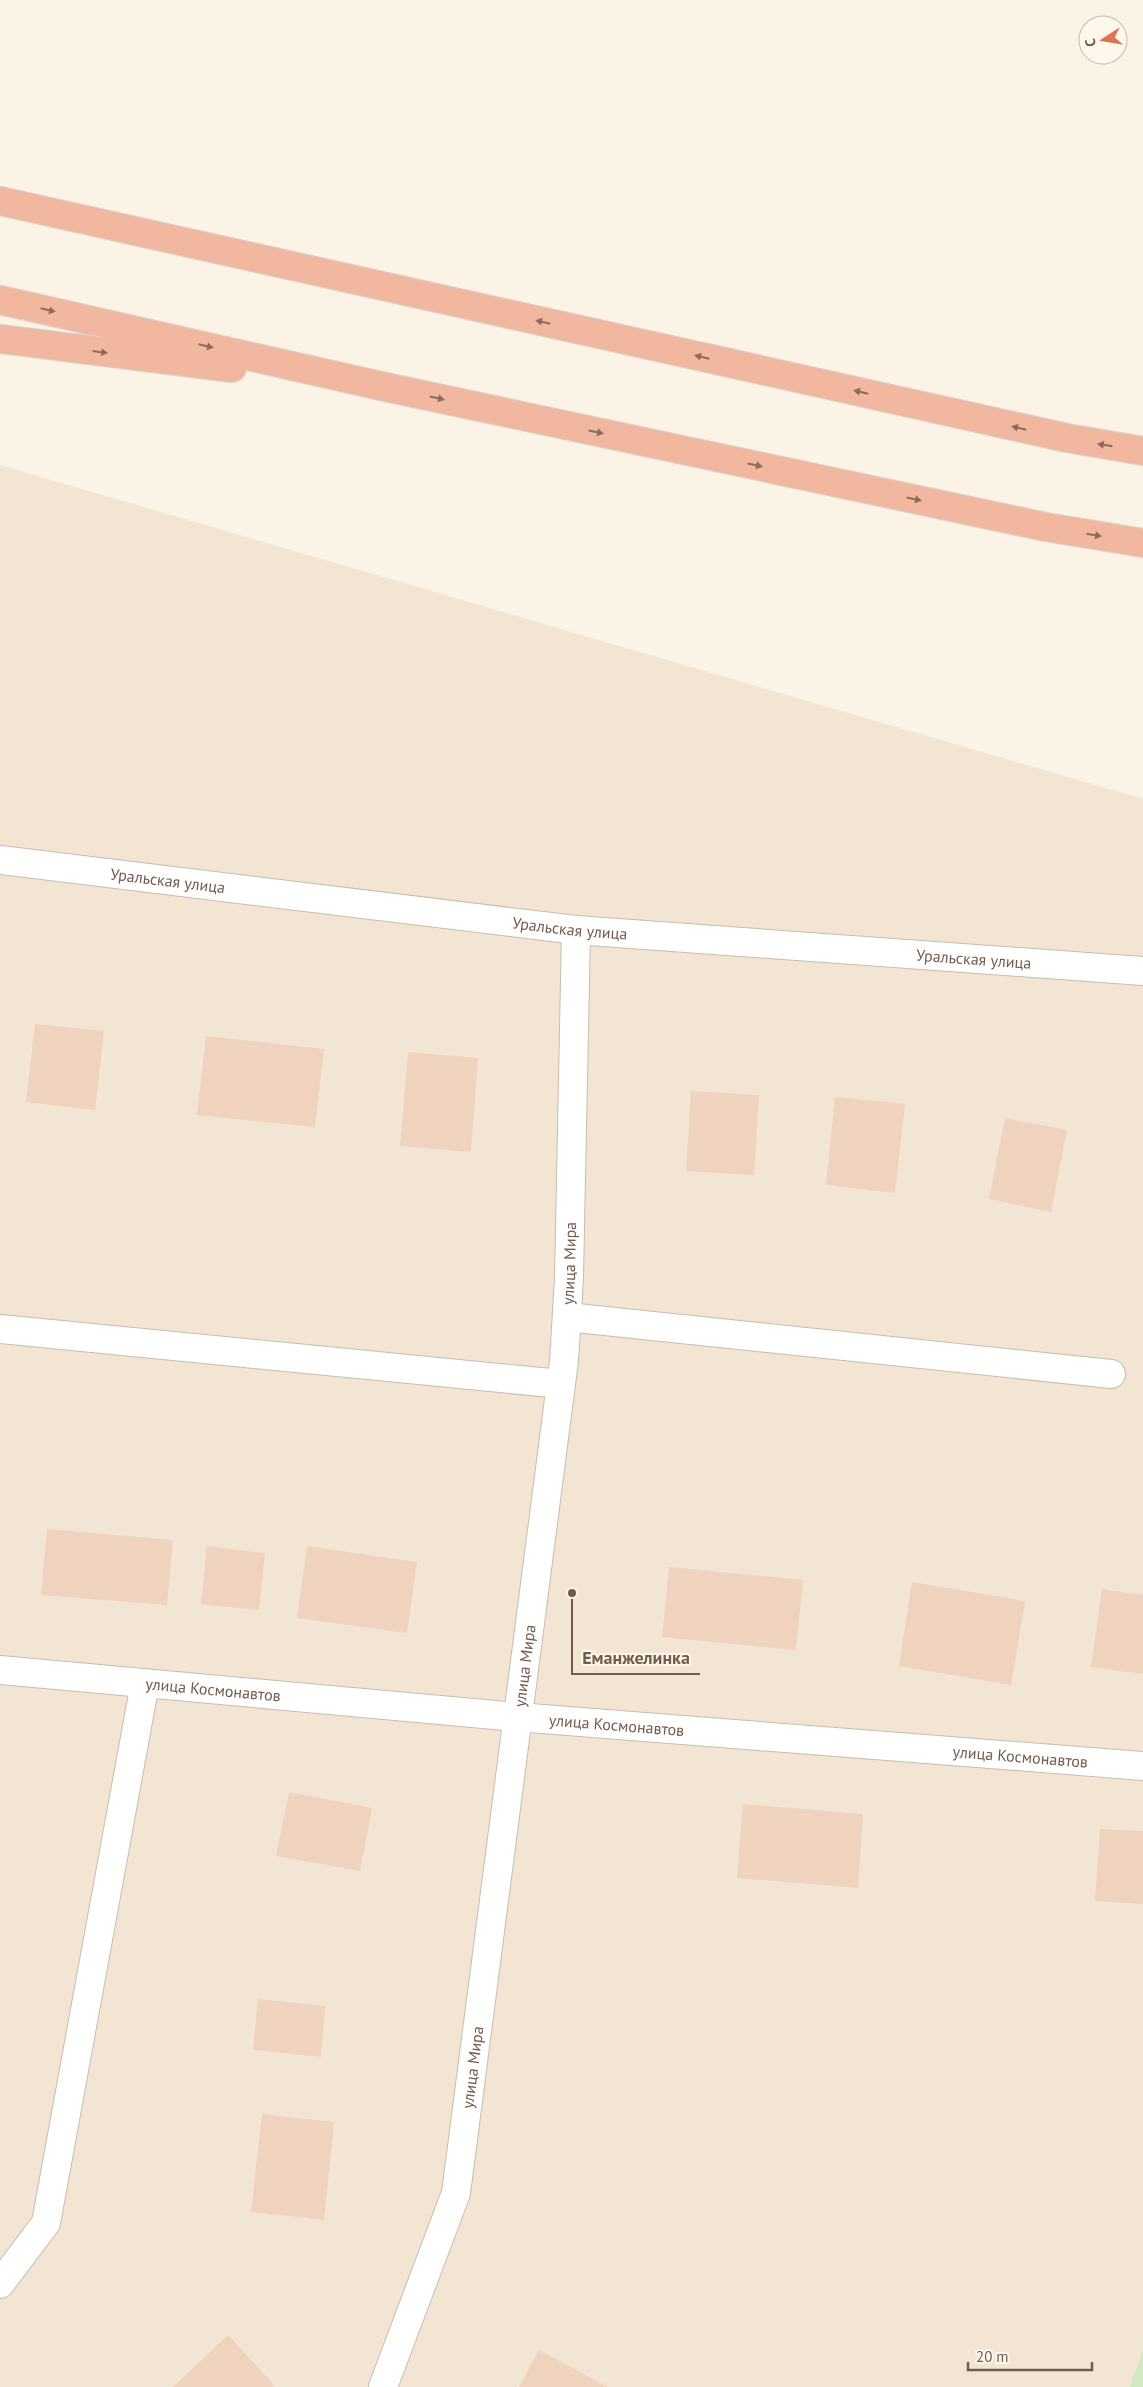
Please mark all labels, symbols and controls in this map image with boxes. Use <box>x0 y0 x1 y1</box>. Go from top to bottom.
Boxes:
north arrow <box>1078 15 1128 65</box>
text: С <box>1081 37 1100 48</box>
one-way arrow <box>40 306 55 314</box>
one-way arrow <box>536 318 551 326</box>
one-way arrow <box>198 342 214 350</box>
one-way arrow <box>93 348 109 356</box>
one-way arrow <box>694 353 709 361</box>
one-way arrow <box>853 388 868 396</box>
one-way arrow <box>430 394 445 402</box>
one-way arrow <box>1012 424 1027 432</box>
one-way arrow <box>589 428 604 436</box>
one-way arrow <box>1097 440 1113 448</box>
one-way arrow <box>748 462 764 470</box>
one-way arrow <box>907 495 922 503</box>
one-way arrow <box>1086 531 1102 539</box>
street label: Уральская улица <box>109 863 226 897</box>
street label: Уральская улица <box>511 912 628 944</box>
street label: Уральская улица <box>915 945 1032 973</box>
street label: улица Мира <box>557 1222 580 1305</box>
street label: улица Мира <box>509 1623 540 1708</box>
callout: Еманжелинка <box>572 1641 700 1674</box>
text: Еманжелинка <box>582 1646 690 1669</box>
street label: улица Космонавтов <box>145 1673 282 1705</box>
street label: улица Космонавтов <box>548 1710 685 1740</box>
street label: улица Космонавтов <box>952 1741 1089 1772</box>
street label: улица Мира <box>457 2025 488 2110</box>
scale bar <box>968 2340 1092 2372</box>
text: 20 m <box>976 2347 1009 2366</box>

